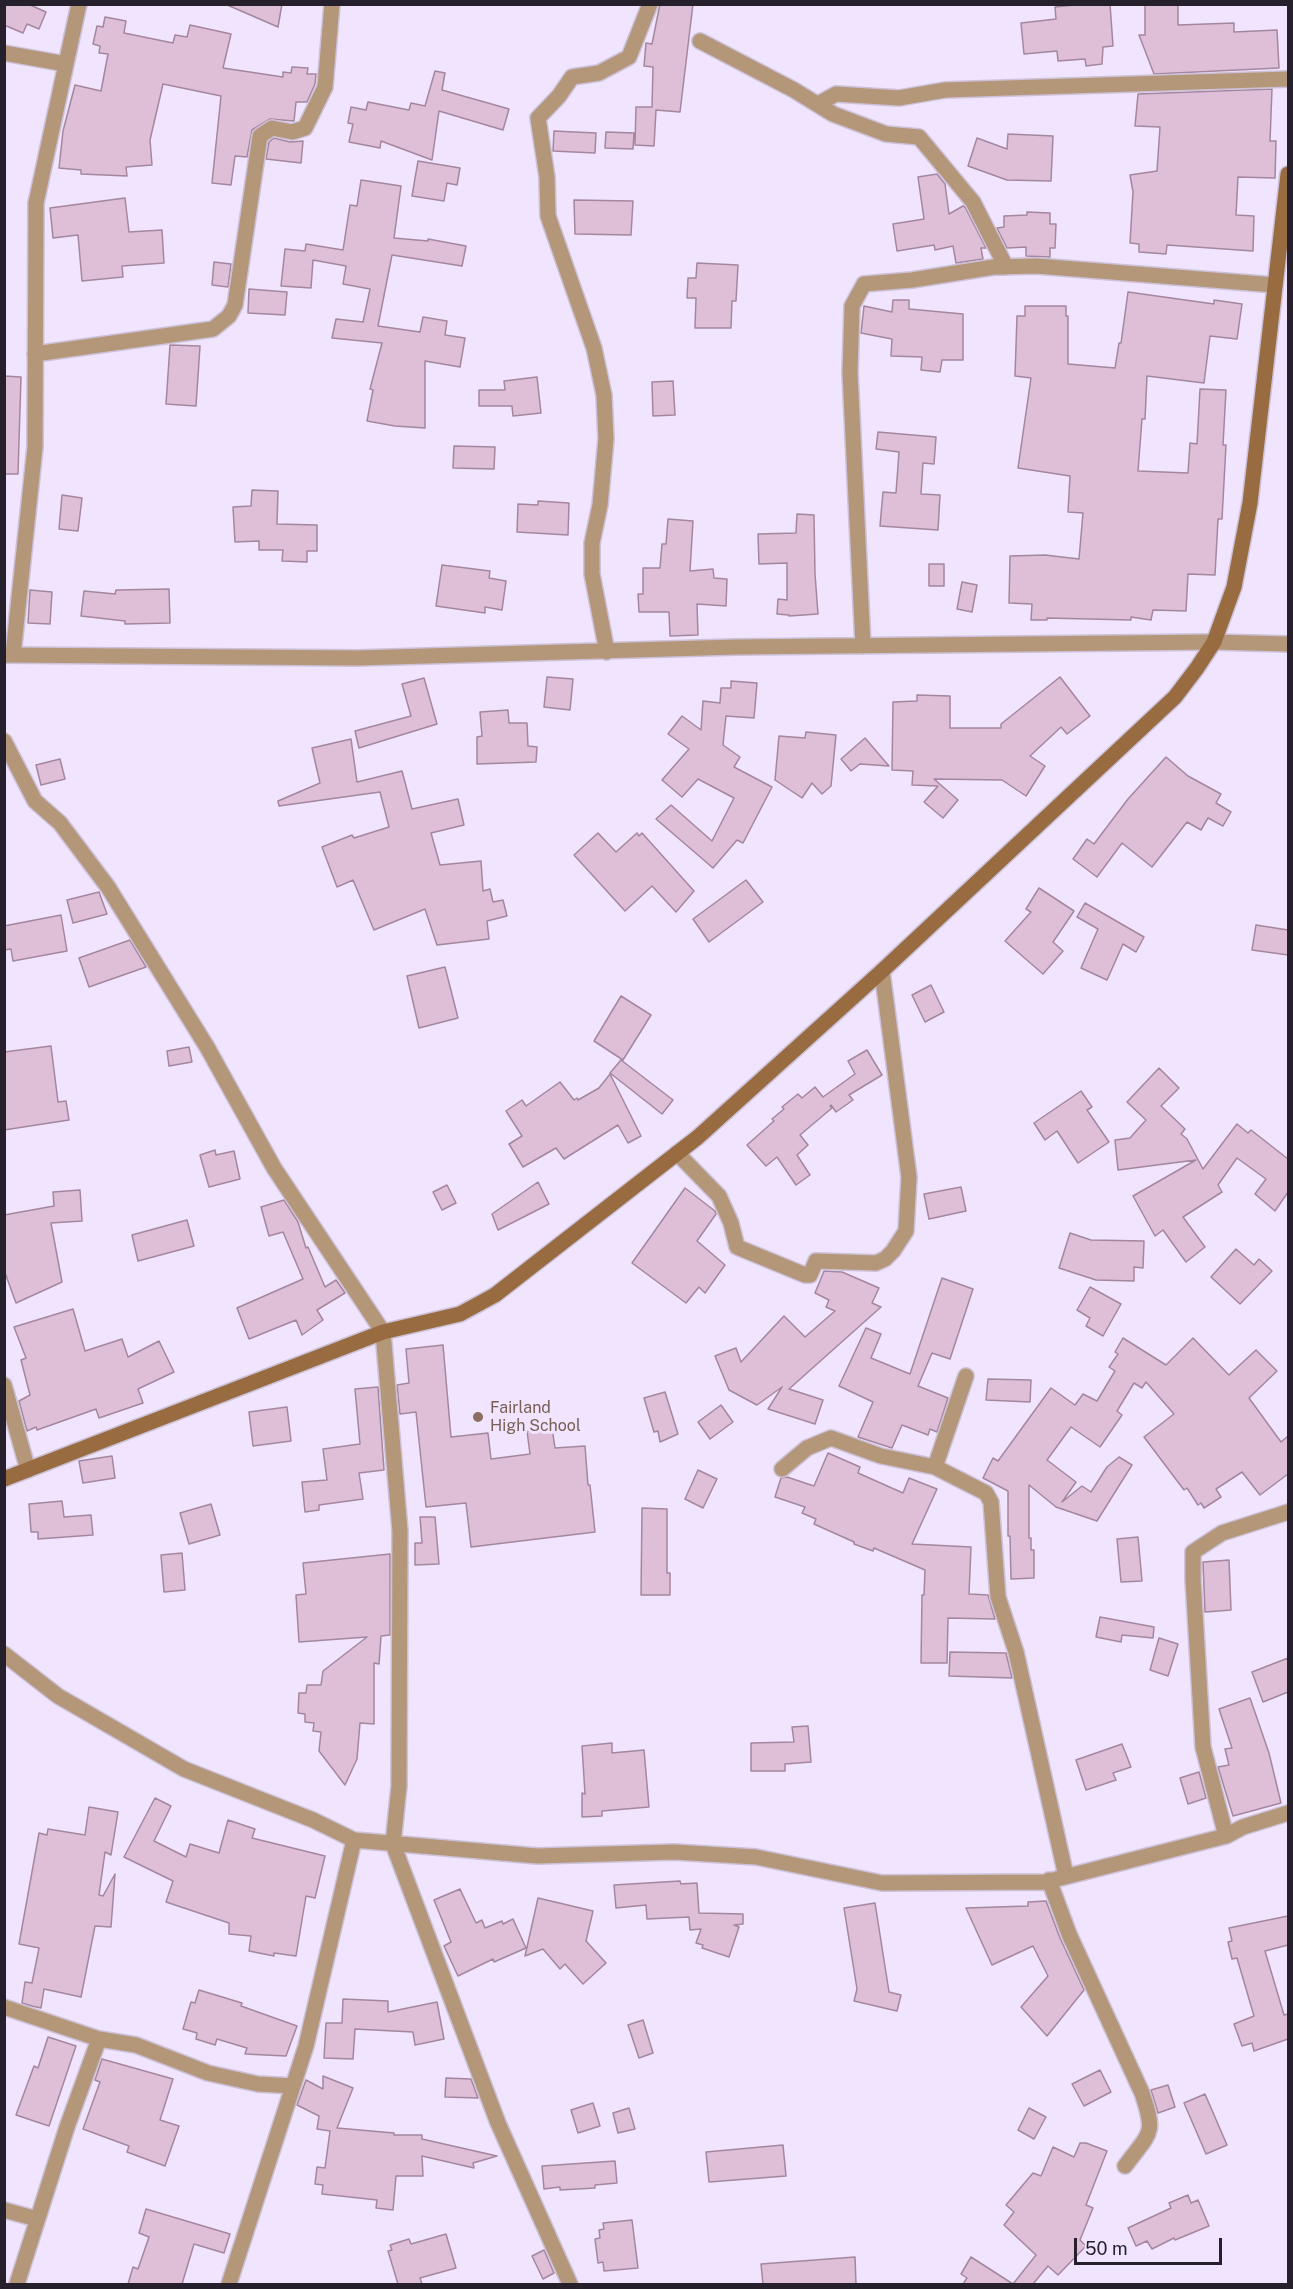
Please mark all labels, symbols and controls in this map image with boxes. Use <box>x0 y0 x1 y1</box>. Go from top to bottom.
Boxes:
place label: Fairland High School <box>490 1398 581 1436</box>
marker: Fairland High School <box>471 1410 485 1424</box>
scale bar <box>1077 2226 1226 2264</box>
text: 50 m <box>1085 2238 1128 2259</box>

